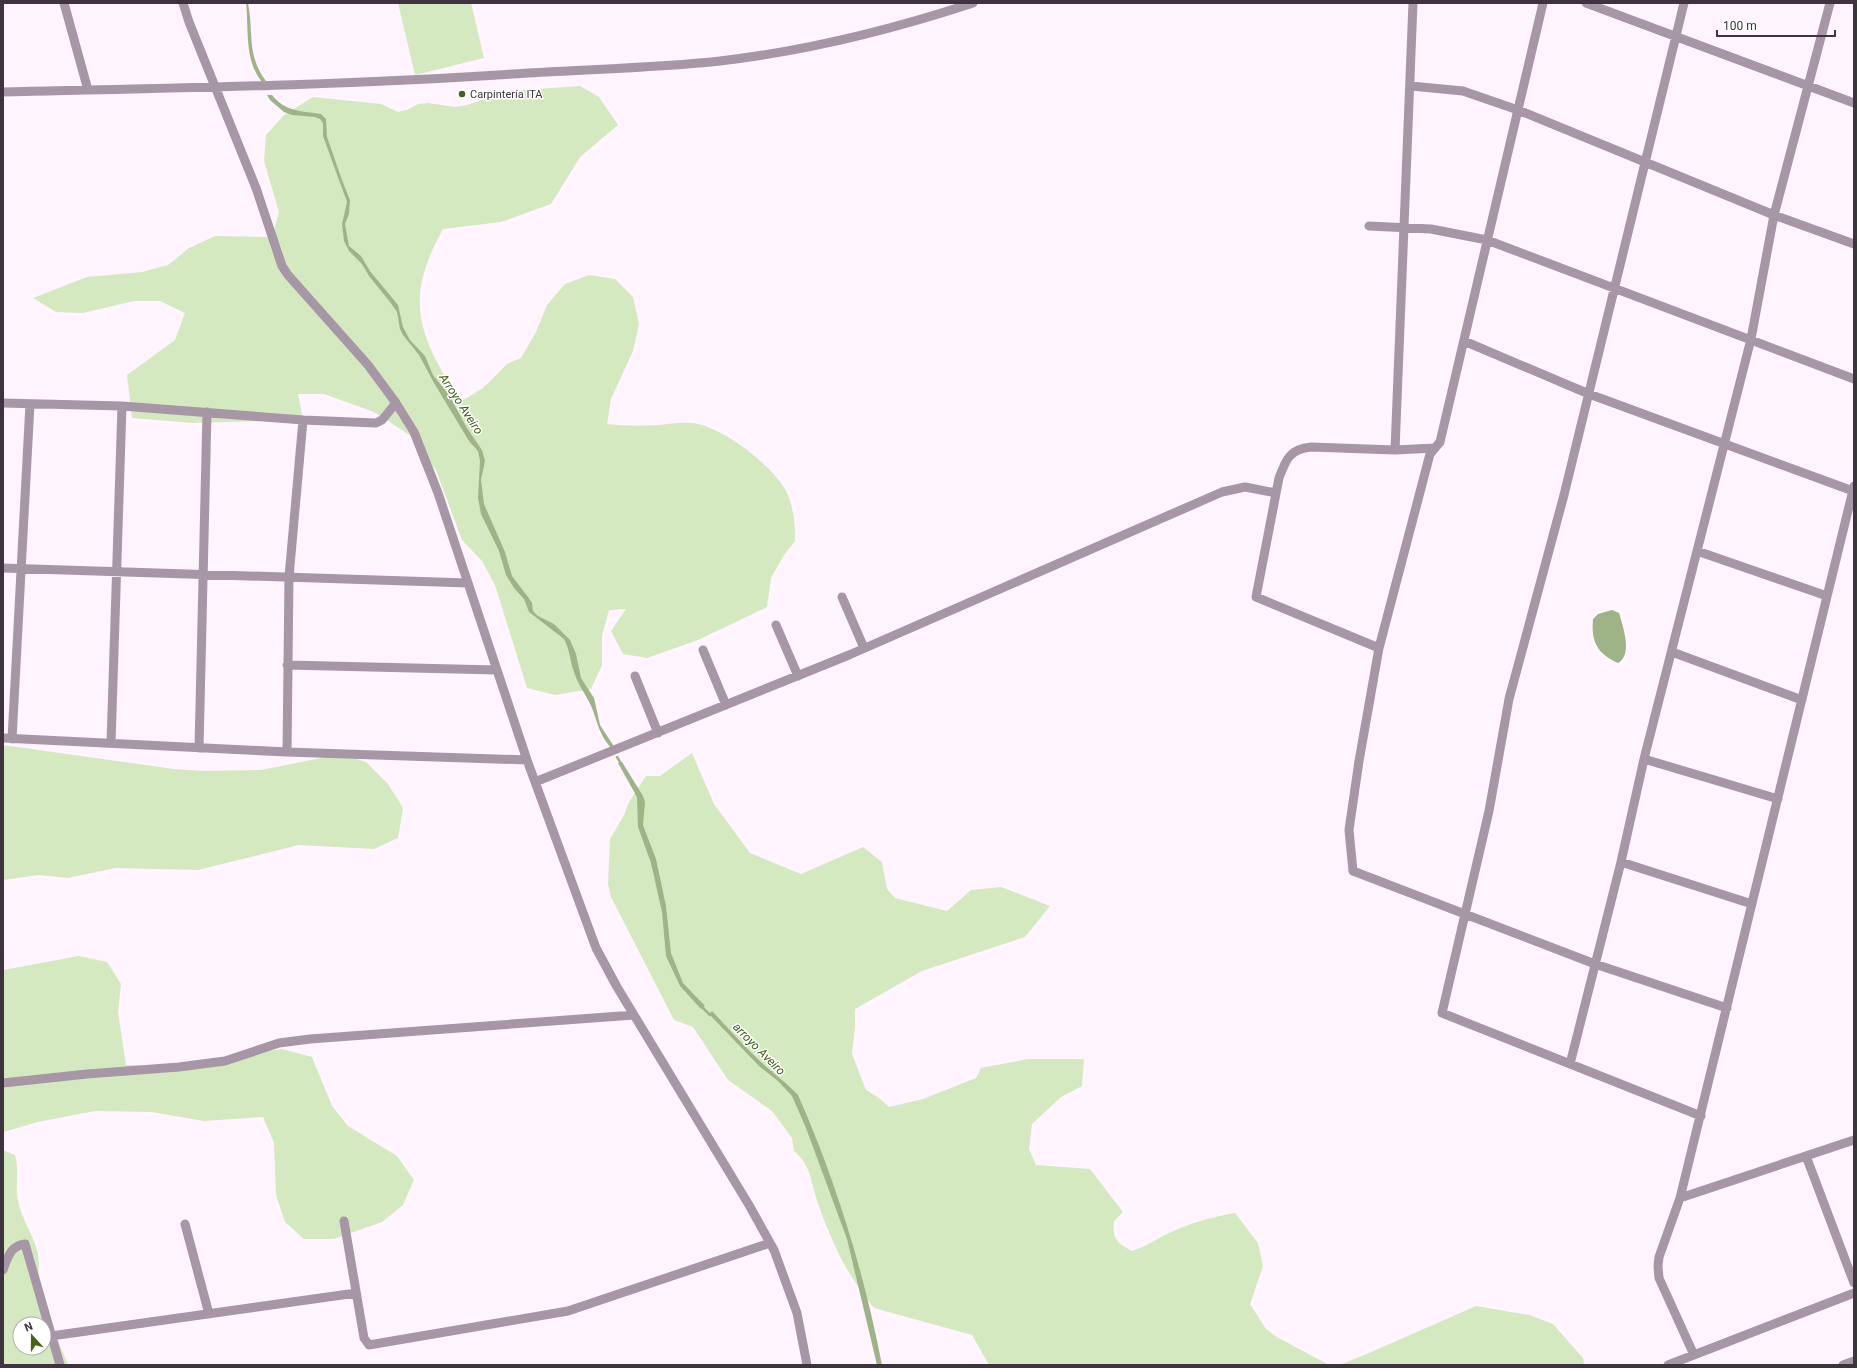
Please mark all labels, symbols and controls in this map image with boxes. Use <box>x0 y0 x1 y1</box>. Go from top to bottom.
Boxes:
scale bar <box>1717 12 1835 38</box>
text: 100 m <box>1723 19 1757 33</box>
place label: Carpintería ITA <box>470 88 543 101</box>
marker: Carpintería ITA <box>457 89 467 99</box>
water label: Arroyo Aveiro <box>436 370 486 437</box>
water label: arroyo Aveiro <box>730 1020 788 1078</box>
north arrow <box>12 1316 52 1356</box>
text: N <box>23 1320 35 1335</box>

